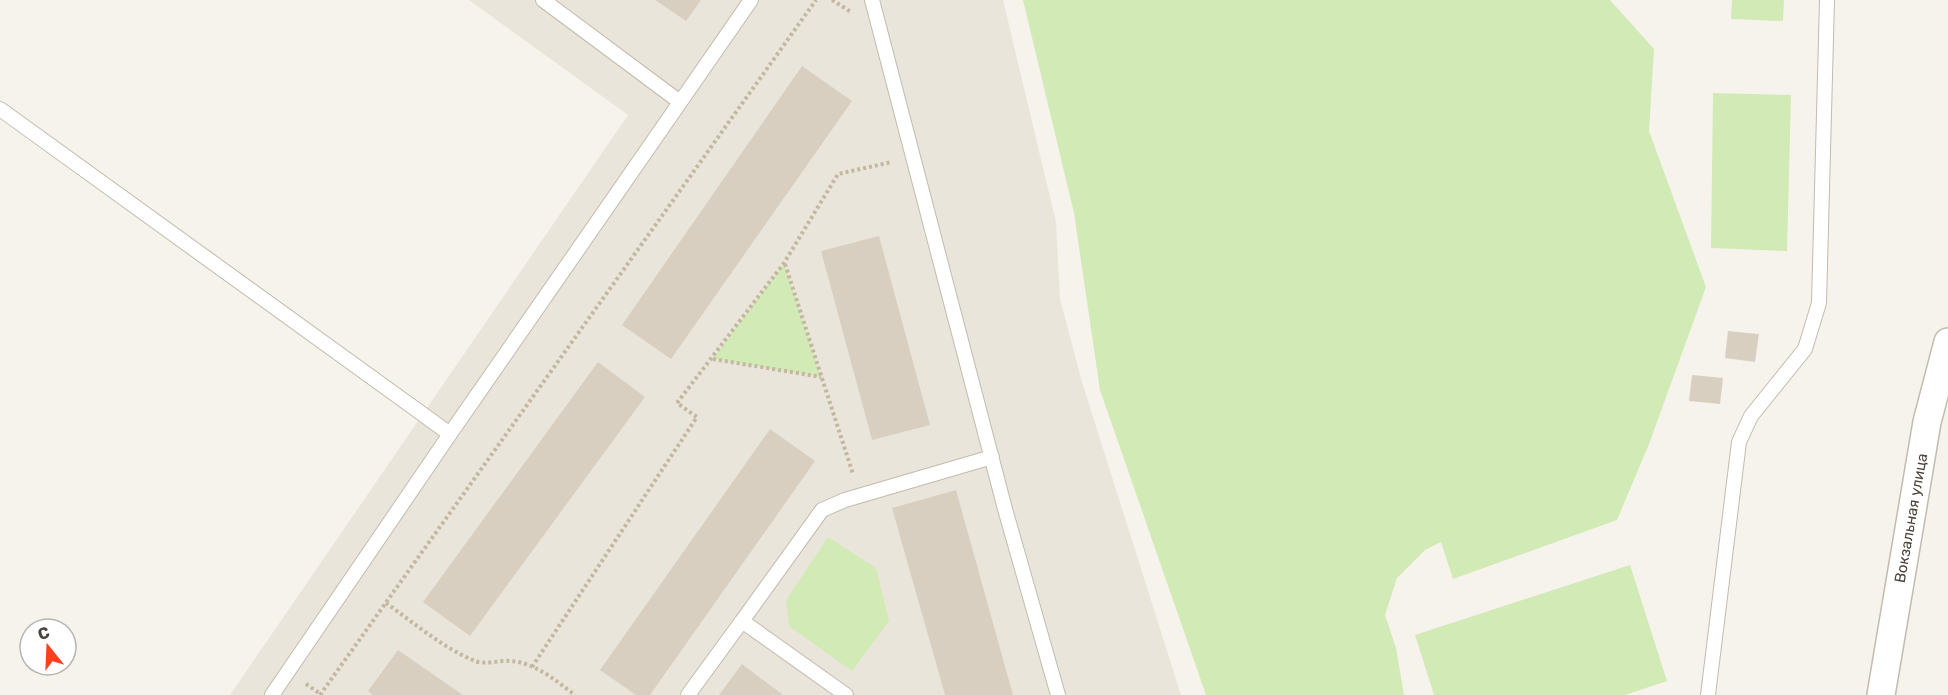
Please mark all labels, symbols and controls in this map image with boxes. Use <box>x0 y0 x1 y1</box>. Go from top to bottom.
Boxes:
street label: Вокзальная улица <box>1891 452 1931 584</box>
north arrow <box>18 617 78 677</box>
text: С <box>35 622 52 644</box>

